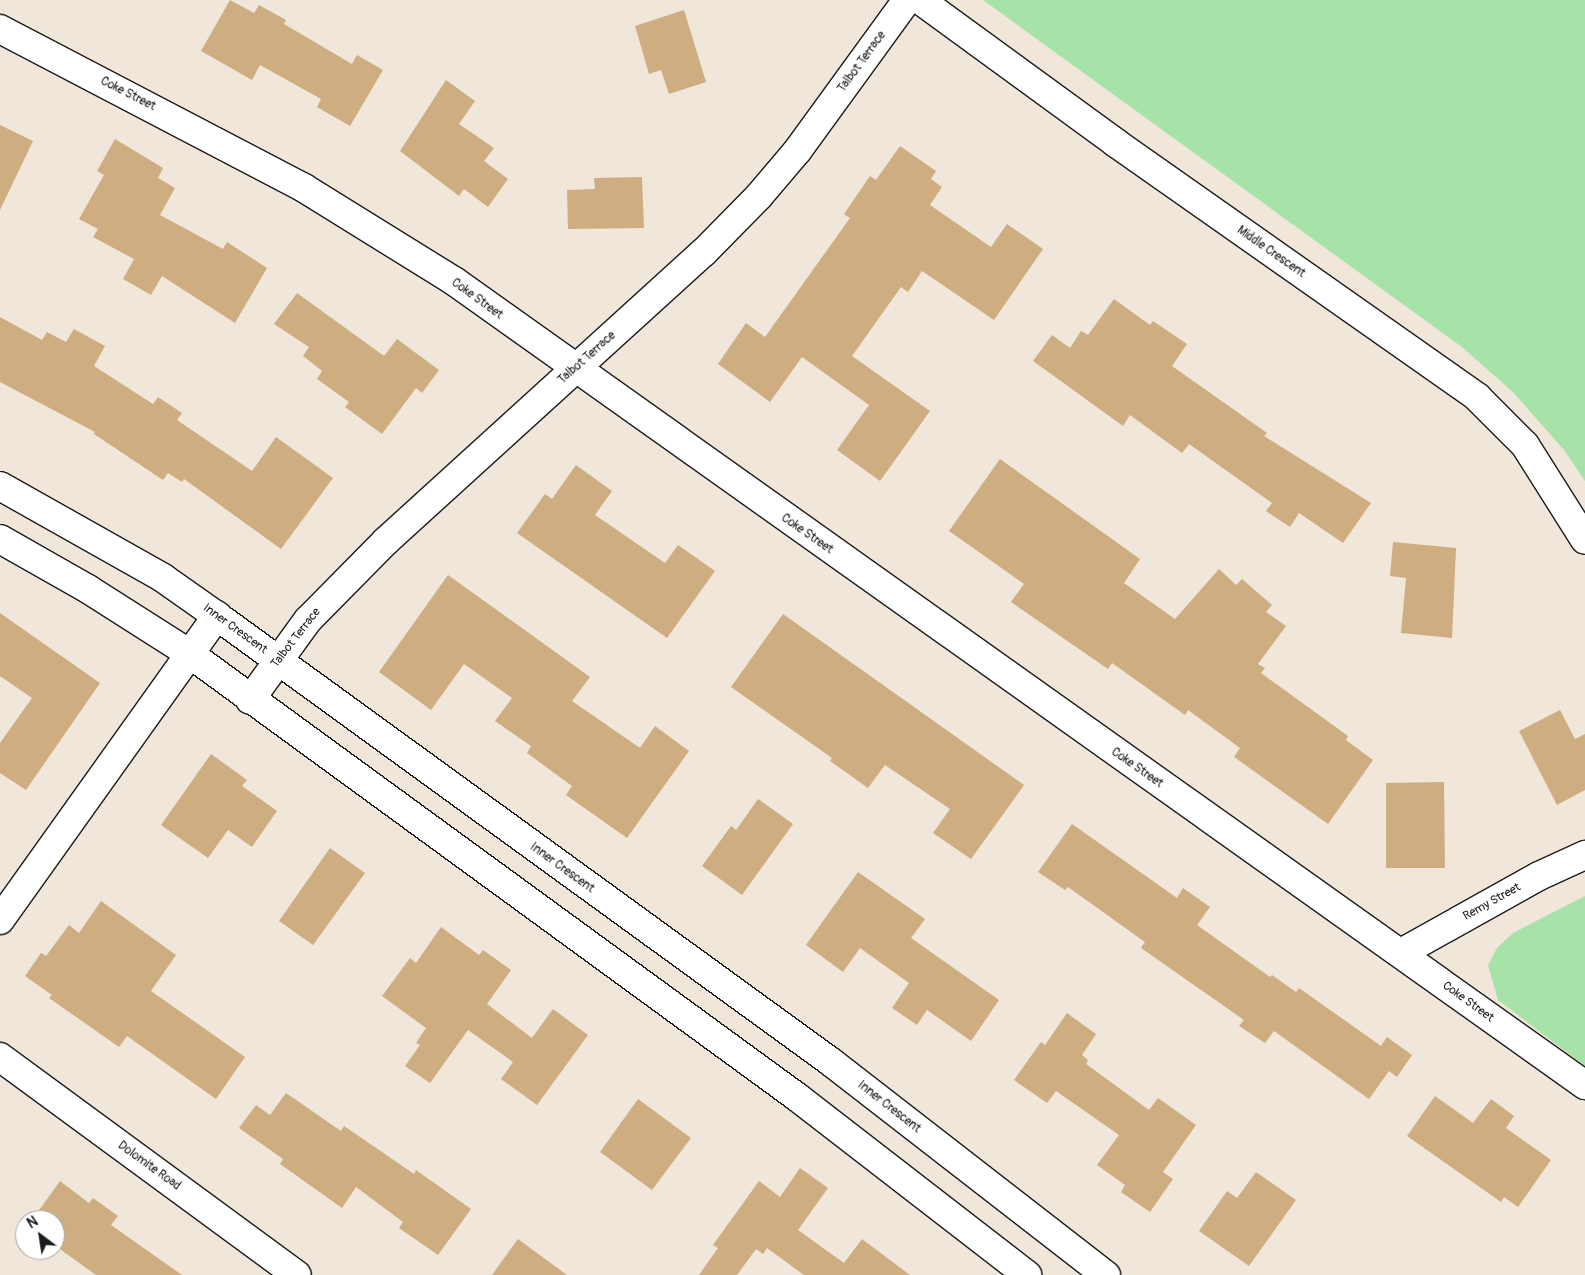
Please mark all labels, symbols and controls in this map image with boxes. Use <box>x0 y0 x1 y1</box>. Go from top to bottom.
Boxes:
street label: Talbot Terrace <box>835 29 889 95</box>
street label: Coke Street <box>98 74 158 114</box>
street label: Middle Crescent <box>1234 223 1308 281</box>
street label: Coke Street <box>449 276 505 322</box>
street label: Talbot Terrace <box>555 329 619 387</box>
street label: Coke Street <box>778 511 836 557</box>
street label: Inner Crescent <box>200 601 270 657</box>
street label: Talbot Terrace <box>268 605 324 671</box>
street label: Coke Street <box>1108 745 1166 791</box>
street label: Inner Crescent <box>527 840 597 896</box>
street label: Remy Street <box>1461 880 1523 924</box>
street label: Coke Street <box>1440 979 1496 1025</box>
street label: Inner Crescent <box>855 1078 923 1136</box>
street label: Dolomite Road <box>115 1138 183 1194</box>
north arrow <box>15 1210 65 1260</box>
text: N <box>24 1213 41 1232</box>

